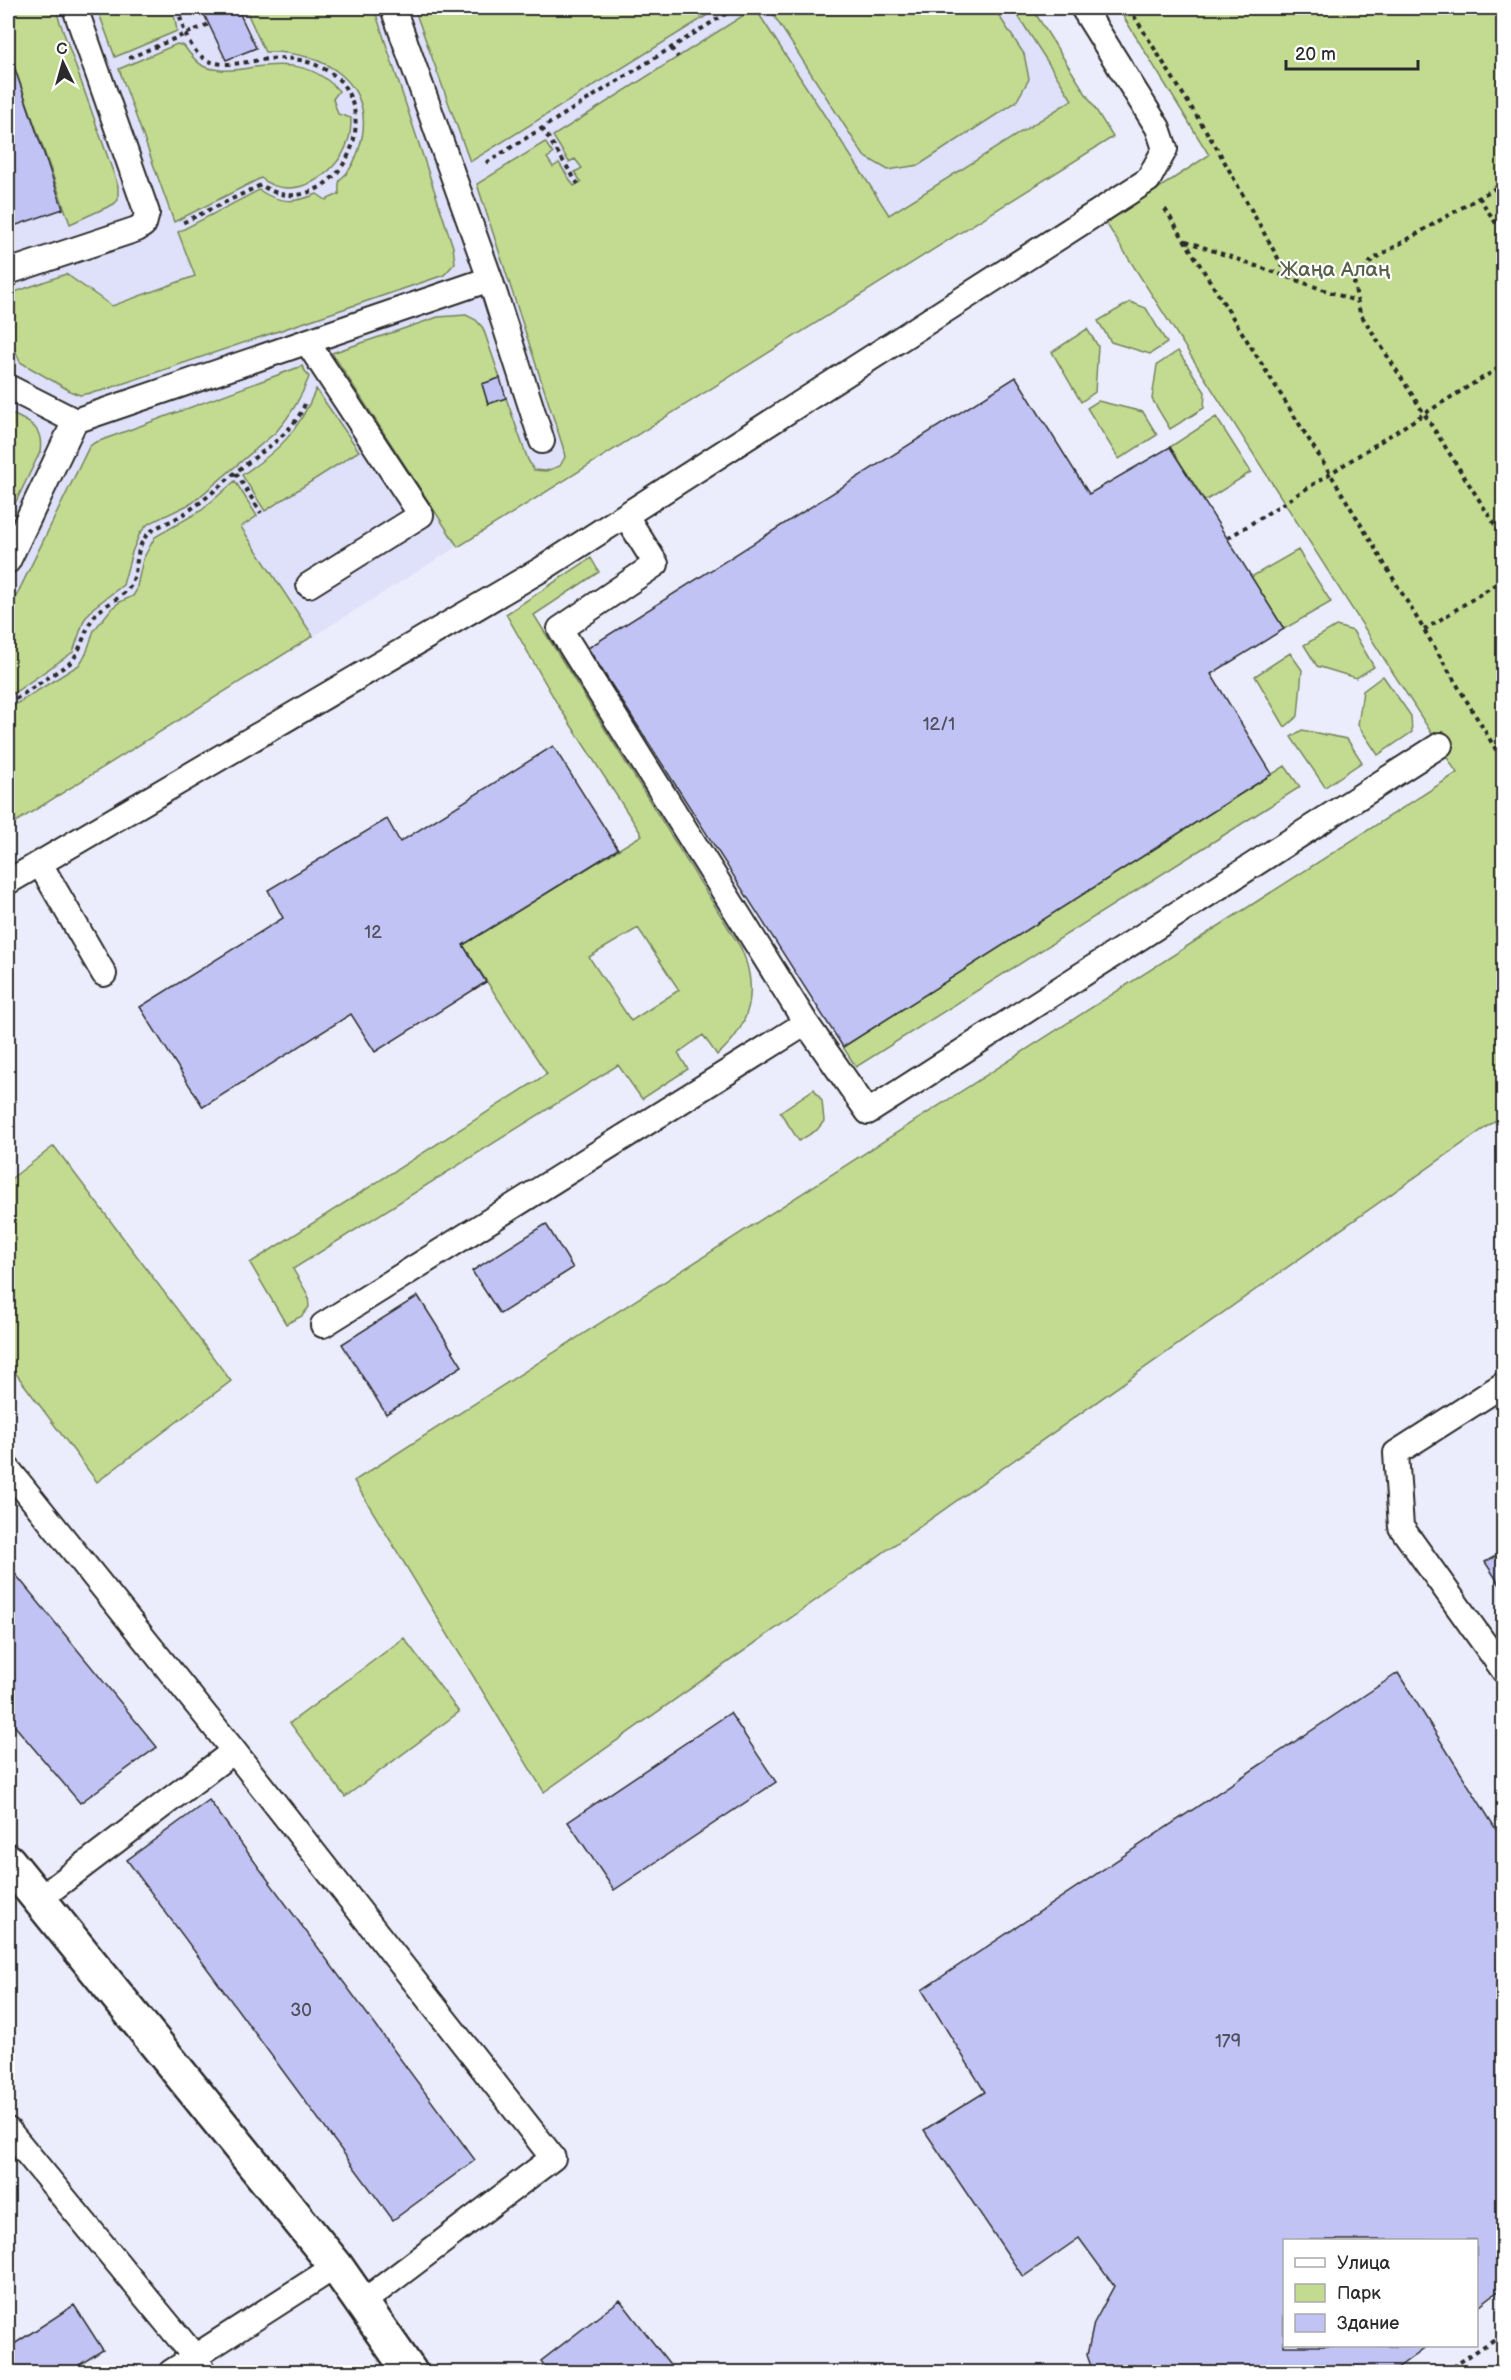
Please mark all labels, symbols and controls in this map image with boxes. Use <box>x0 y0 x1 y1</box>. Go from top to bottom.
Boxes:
north arrow <box>33 33 93 93</box>
scale bar <box>1286 33 1418 71</box>
text: С <box>55 40 68 60</box>
text: 20 m <box>1295 44 1336 65</box>
park label: Жаңа Алаң <box>1280 257 1390 282</box>
house number: 12/1 <box>923 714 955 735</box>
house number: 12 <box>364 922 382 943</box>
house number: 30 <box>290 2000 312 2021</box>
house number: 179 <box>1215 2031 1241 2052</box>
legend <box>1283 2239 1478 2347</box>
text: Улица <box>1337 2253 1391 2274</box>
text: Парк <box>1337 2283 1381 2304</box>
text: Здание <box>1337 2313 1399 2334</box>

